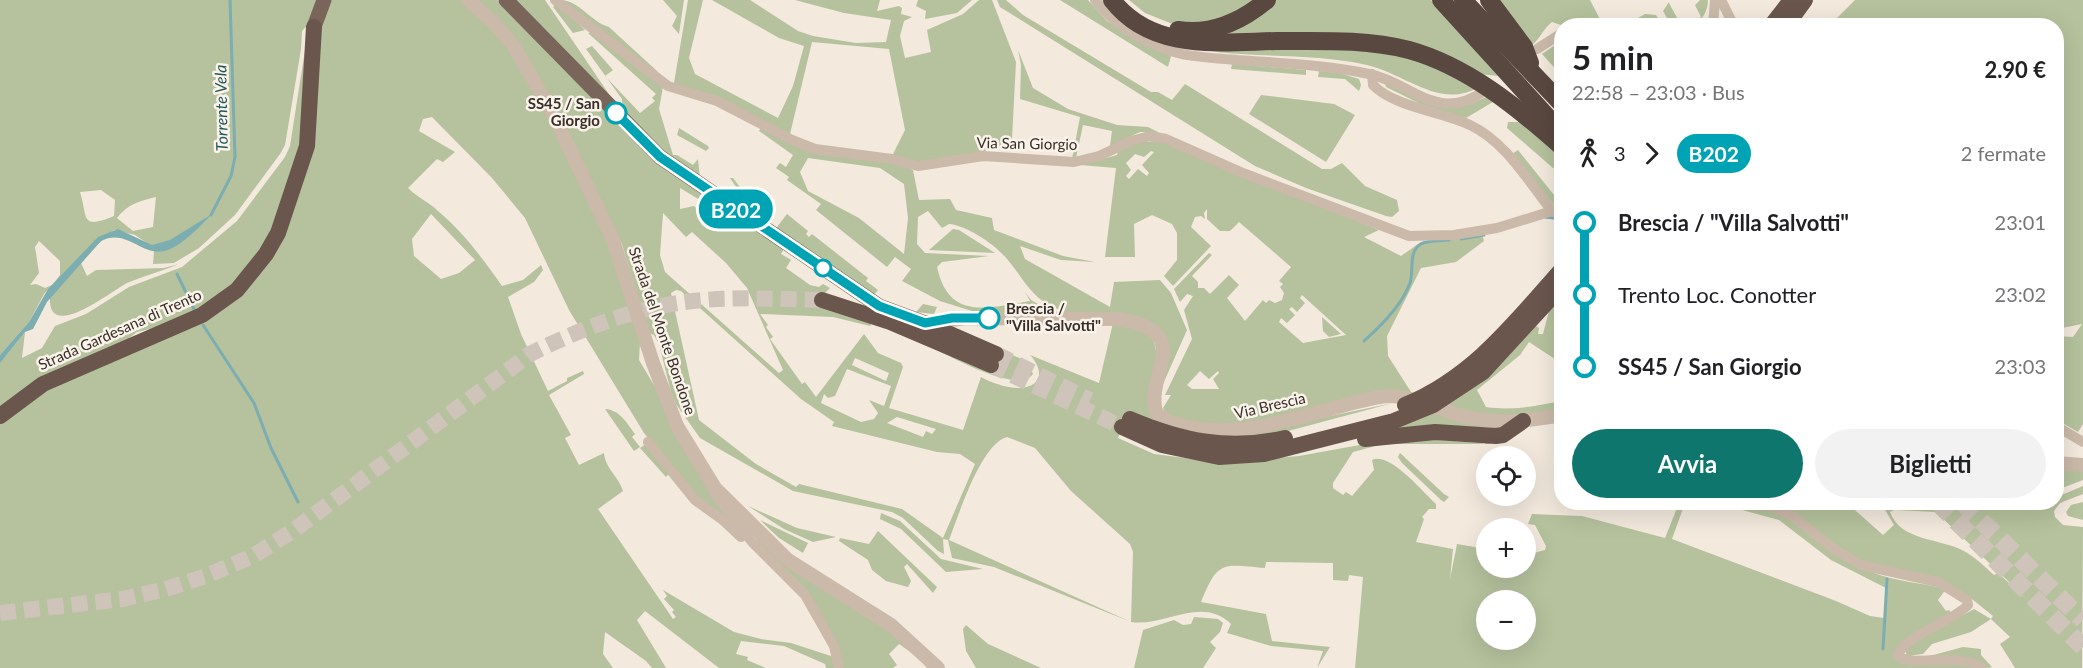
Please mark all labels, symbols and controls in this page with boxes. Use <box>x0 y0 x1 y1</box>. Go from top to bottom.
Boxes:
text: 5 min <box>1572 37 1654 77</box>
text: 2.90 € <box>1984 56 2046 83</box>
water label: Torrente Vela <box>210 64 231 152</box>
text: 22:58 – 23:03 · Bus <box>1572 80 1745 104</box>
place label: SS45 / San Giorgio <box>528 94 600 129</box>
marker: SS45 / San Giorgio <box>605 102 627 124</box>
street label: Via San Giorgio <box>976 133 1078 153</box>
icon: walk <box>1572 137 1605 170</box>
icon: forward <box>1635 137 1668 170</box>
text: 3 <box>1614 141 1626 165</box>
text: B202 <box>1689 141 1739 166</box>
text: 2 fermate <box>1961 141 2046 165</box>
line badge: B202 <box>694 190 778 228</box>
text: B202 <box>711 197 761 222</box>
text: Brescia / "Villa Salvotti" <box>1618 209 1849 236</box>
text: 23:01 <box>1995 210 2046 234</box>
street label: Strada del Monte Bondone <box>626 244 700 417</box>
unlabelled marker <box>814 259 832 277</box>
text: Trento Loc. Conotter <box>1618 281 1816 308</box>
text: 23:02 <box>1995 282 2046 306</box>
street label: Strada Gardesana di Trento <box>35 285 204 373</box>
place label: Brescia / "Villa Salvotti" <box>1006 299 1101 334</box>
marker: Brescia / "Villa Salvotti" <box>978 307 1000 329</box>
text: SS45 / San Giorgio <box>1618 353 1802 380</box>
text: 23:03 <box>1995 354 2046 378</box>
street label: Via Brescia <box>1232 388 1307 422</box>
button: Avvia <box>1572 429 1803 498</box>
button: Biglietti <box>1815 429 2046 498</box>
map controls <box>1476 446 1536 650</box>
button: locate <box>1476 446 1536 506</box>
button: + <box>1476 518 1536 578</box>
button: − <box>1476 590 1536 650</box>

